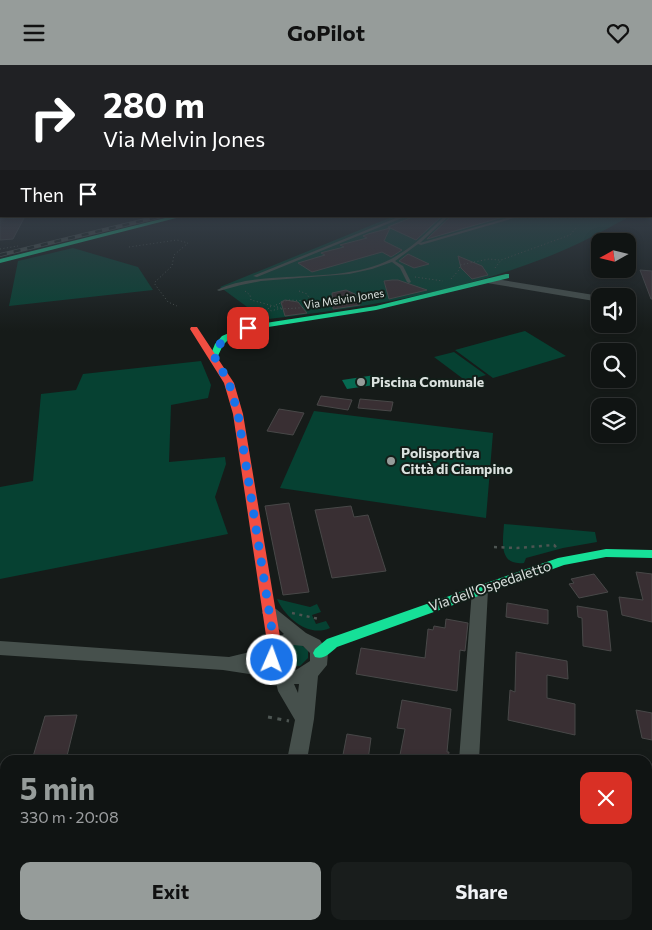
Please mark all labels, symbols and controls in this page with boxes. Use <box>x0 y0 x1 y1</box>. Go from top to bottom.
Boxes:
icon: menu <box>20 19 48 47</box>
text: GoPilot <box>287 19 365 46</box>
icon: heart <box>604 19 632 47</box>
text: 280 m <box>103 82 205 125</box>
icon: right <box>20 85 85 150</box>
text: Via Melvin Jones <box>103 125 265 152</box>
icon: arrive <box>74 180 102 208</box>
text: Then <box>20 183 64 206</box>
north arrow <box>591 233 636 277</box>
map controls <box>591 233 636 443</box>
street label: Via Melvin Jones <box>303 286 385 312</box>
button: sound <box>591 288 636 333</box>
pin <box>227 307 269 349</box>
icon: arrive <box>234 314 262 342</box>
button: search <box>591 343 636 388</box>
place label: Piscina Comunale <box>371 373 484 390</box>
marker: Piscina Comunale <box>355 376 367 388</box>
button: layers <box>591 398 636 443</box>
place label: Polisportiva Città di Ciampino <box>401 444 513 477</box>
marker: Polisportiva Città di Ciampino <box>385 455 397 467</box>
street label: Via dell'Ospedaletto <box>427 557 553 614</box>
position arrow <box>245 633 297 685</box>
text: 5 min <box>20 769 95 806</box>
button: close <box>580 772 632 824</box>
text: 330 m · 20:08 <box>20 807 119 826</box>
button: Exit <box>20 862 321 920</box>
button: Share <box>331 862 632 920</box>

